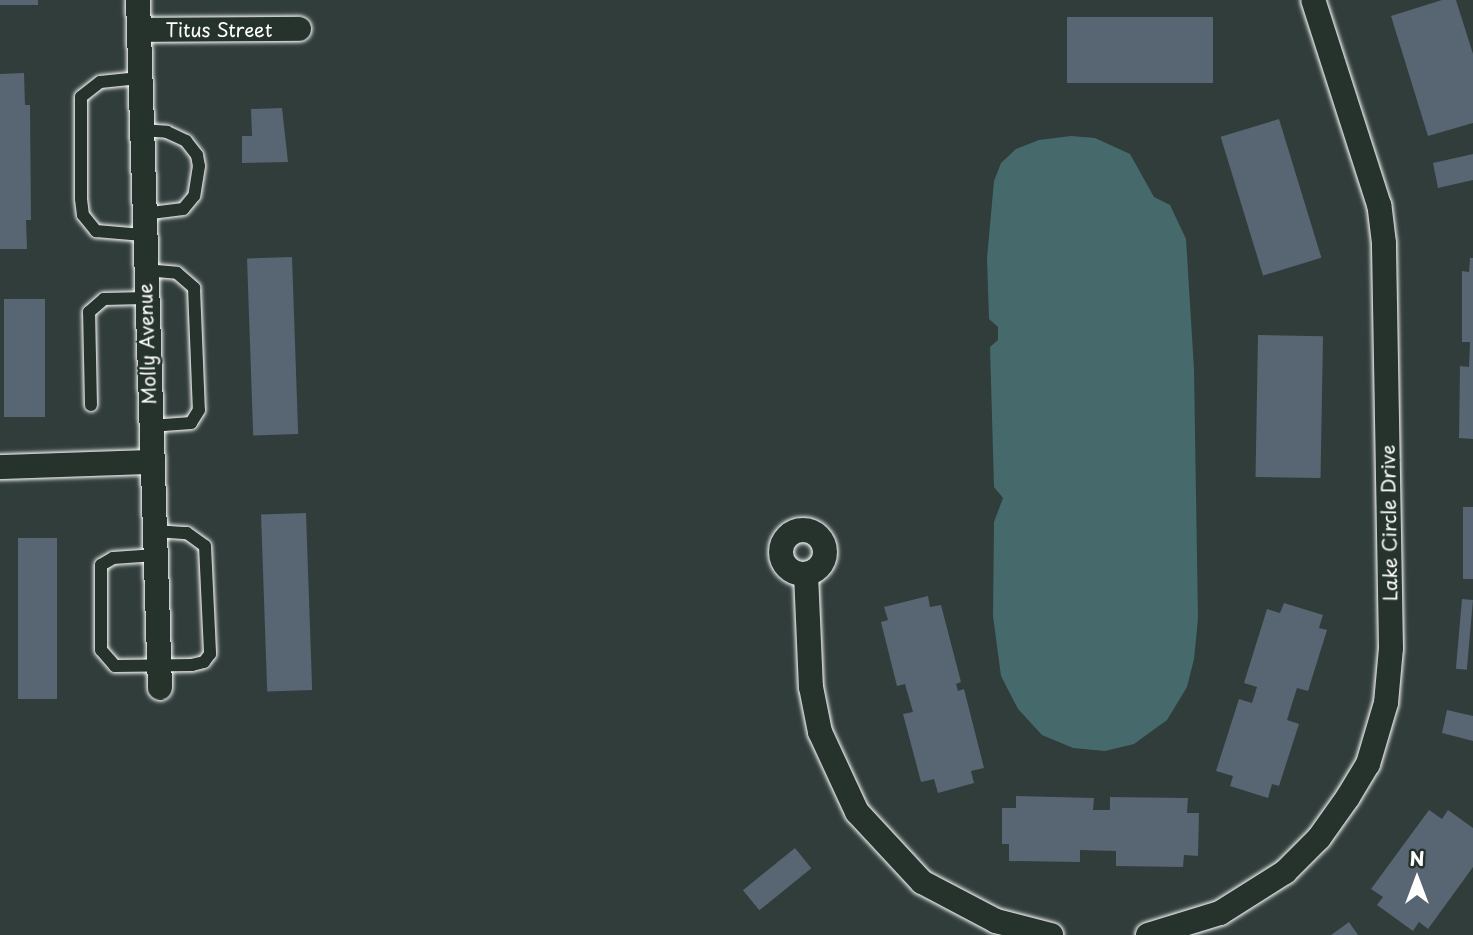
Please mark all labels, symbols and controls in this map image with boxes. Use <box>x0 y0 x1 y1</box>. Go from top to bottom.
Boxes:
street label: Titus Street <box>165 19 273 41</box>
street label: Molly Avenue <box>133 283 161 405</box>
street label: Lake Circle Drive <box>1376 443 1402 603</box>
north arrow <box>1382 844 1452 914</box>
text: N <box>1409 844 1425 872</box>

